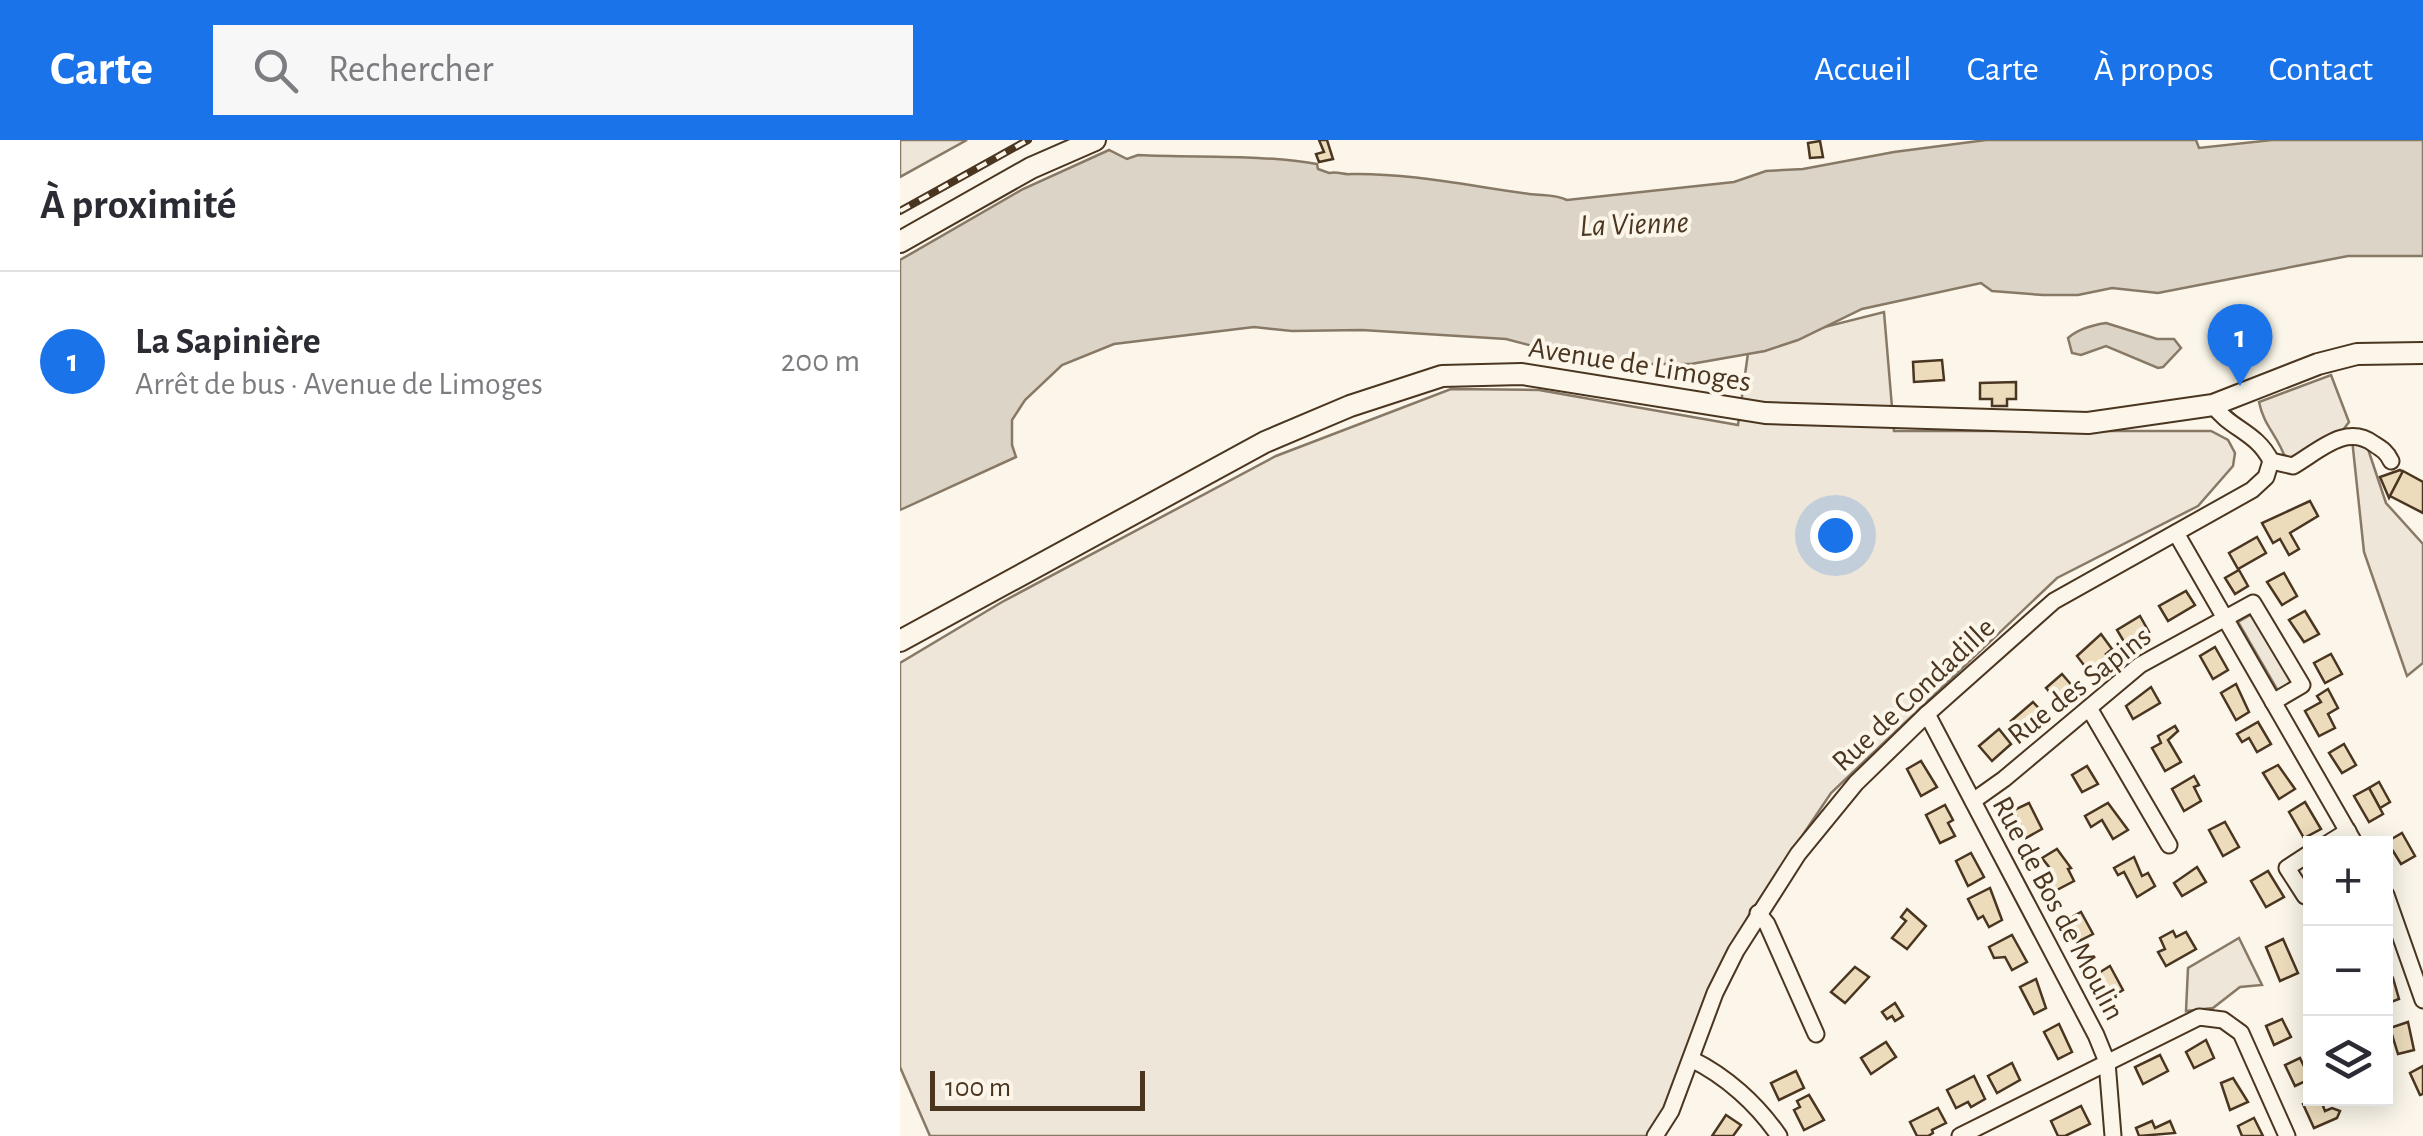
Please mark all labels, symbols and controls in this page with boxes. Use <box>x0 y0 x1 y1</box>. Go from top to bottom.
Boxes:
search box <box>213 25 913 115</box>
icon: search <box>248 43 303 98</box>
text: Carte <box>50 46 153 94</box>
text: Rechercher <box>328 51 494 89</box>
text: Accueil <box>1814 52 1912 87</box>
text: Carte <box>1967 52 2039 87</box>
text: À propos <box>2094 52 2214 87</box>
text: Contact <box>2269 52 2373 87</box>
text: À proximité <box>40 184 237 226</box>
water label: La Vienne <box>1579 206 1689 242</box>
pin: 1 <box>2208 304 2272 386</box>
text: La Sapinière <box>135 323 321 361</box>
street label: Avenue de Limoges <box>1527 333 1753 397</box>
text: 1 <box>67 345 78 377</box>
text: 200 m <box>781 345 860 377</box>
text: Arrêt de bus · Avenue de Limoges <box>135 368 543 400</box>
your location <box>1810 510 1861 561</box>
street label: Rue de Condadille <box>1827 612 2001 777</box>
street label: Rue des Sapins <box>2003 621 2157 751</box>
street label: Rue de Bos de Moulin <box>1987 792 2130 1025</box>
map controls <box>2303 836 2393 1106</box>
button: + <box>2303 836 2393 926</box>
button: − <box>2303 926 2393 1016</box>
button: layers <box>2303 1016 2393 1106</box>
scale bar <box>930 1066 1145 1110</box>
text: 100 m <box>945 1074 1011 1102</box>

